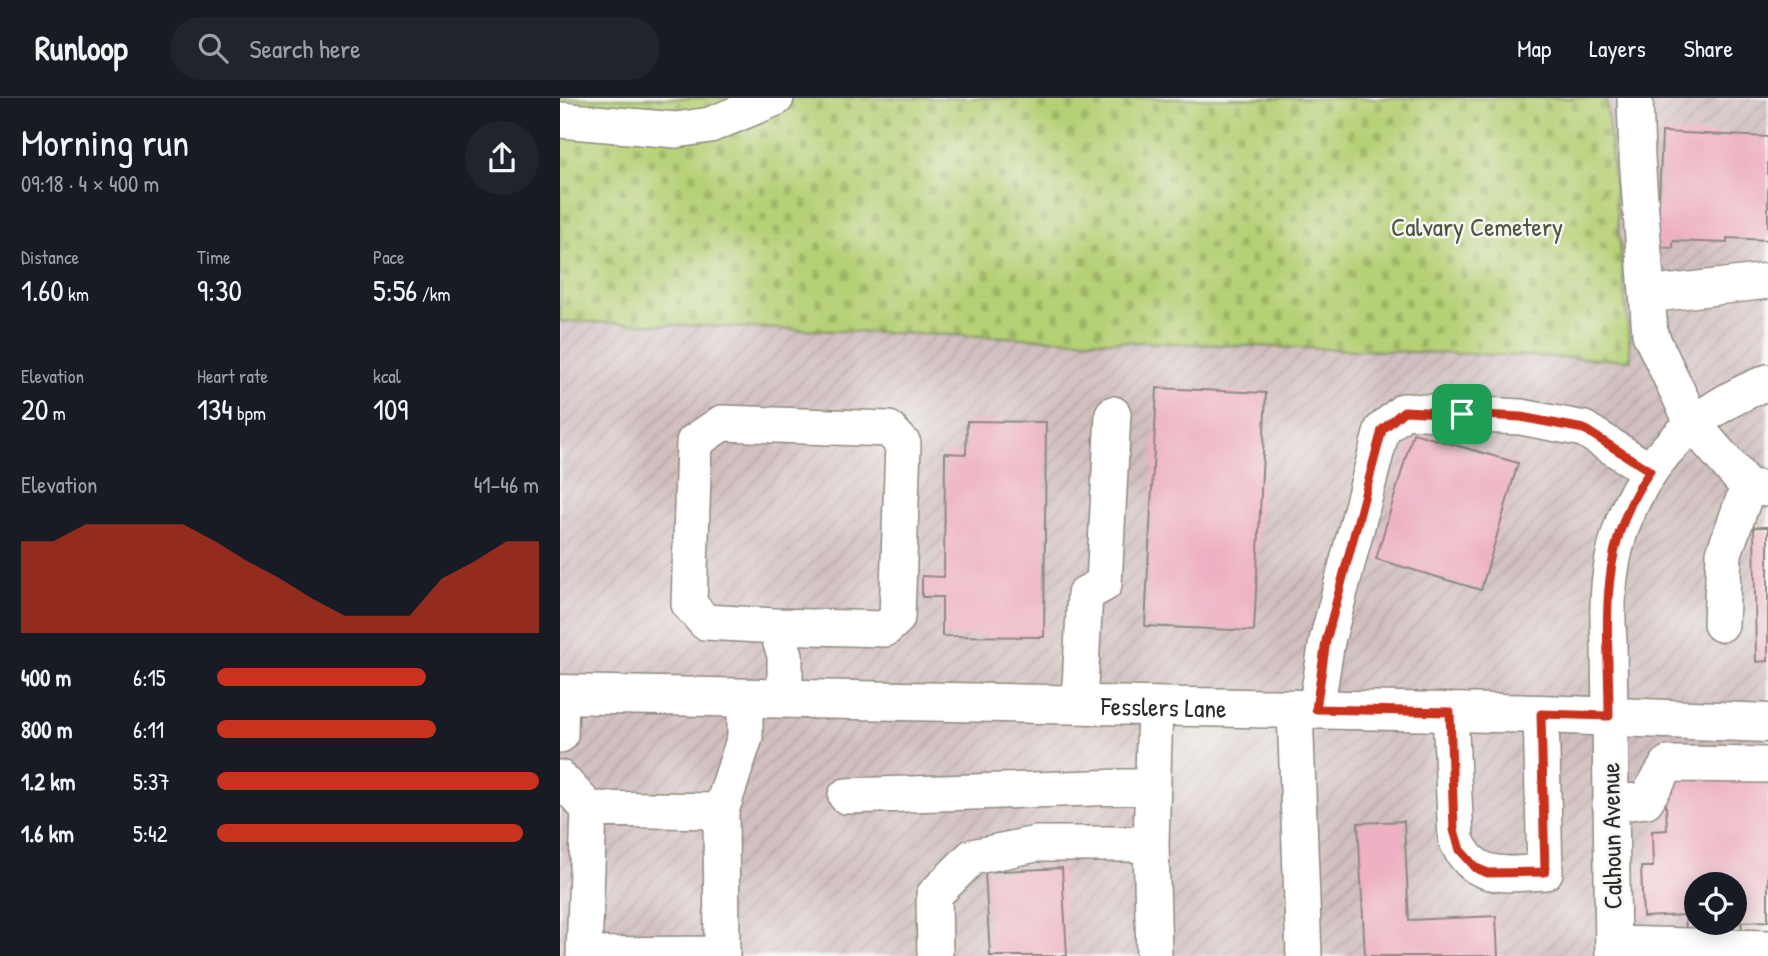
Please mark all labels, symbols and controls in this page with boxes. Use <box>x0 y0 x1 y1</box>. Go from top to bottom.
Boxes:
search box <box>170 17 660 80</box>
text: Runloop <box>35 26 128 70</box>
icon: search <box>194 29 232 67</box>
text: Search here <box>250 31 361 66</box>
text: Map <box>1517 32 1551 64</box>
text: Layers <box>1589 32 1646 64</box>
text: Share <box>1684 32 1733 64</box>
text: Morning run <box>21 116 189 168</box>
button: share <box>465 121 539 195</box>
text: 09:18 · 4 × 400 m <box>21 168 159 199</box>
park label: Calvary Cemetery <box>1391 209 1563 244</box>
text: Distance <box>21 244 79 270</box>
text: Time <box>197 244 231 270</box>
text: Pace <box>373 244 405 270</box>
text: 1.60 <box>21 270 64 310</box>
text: 9:30 <box>197 270 242 310</box>
text: 5:56 <box>373 270 417 310</box>
text: km <box>64 281 89 307</box>
text: /km <box>417 281 451 307</box>
text: Elevation <box>21 363 84 389</box>
text: Heart rate <box>197 363 268 389</box>
text: kcal <box>373 363 401 389</box>
pin <box>1432 384 1492 444</box>
text: 20 <box>21 389 48 429</box>
text: 134 <box>197 389 233 429</box>
text: 109 <box>373 389 408 429</box>
icon: arrive <box>1443 395 1481 433</box>
text: m <box>48 400 66 426</box>
text: bpm <box>233 400 266 426</box>
text: Elevation <box>21 469 97 500</box>
text: 41–46 m <box>474 469 539 500</box>
text: 400 m <box>21 662 71 693</box>
text: 6:15 <box>133 662 166 693</box>
street label: Fesslers Lane <box>1100 688 1227 725</box>
text: 800 m <box>21 714 73 745</box>
text: 6:11 <box>133 714 164 745</box>
street label: Calhoun Avenue <box>1592 762 1630 910</box>
text: 1.2 km <box>21 766 76 797</box>
text: 5:37 <box>133 766 170 797</box>
text: 1.6 km <box>21 818 74 849</box>
text: 5:42 <box>133 818 167 849</box>
map controls <box>1684 872 1747 935</box>
button: locate <box>1684 872 1747 935</box>

